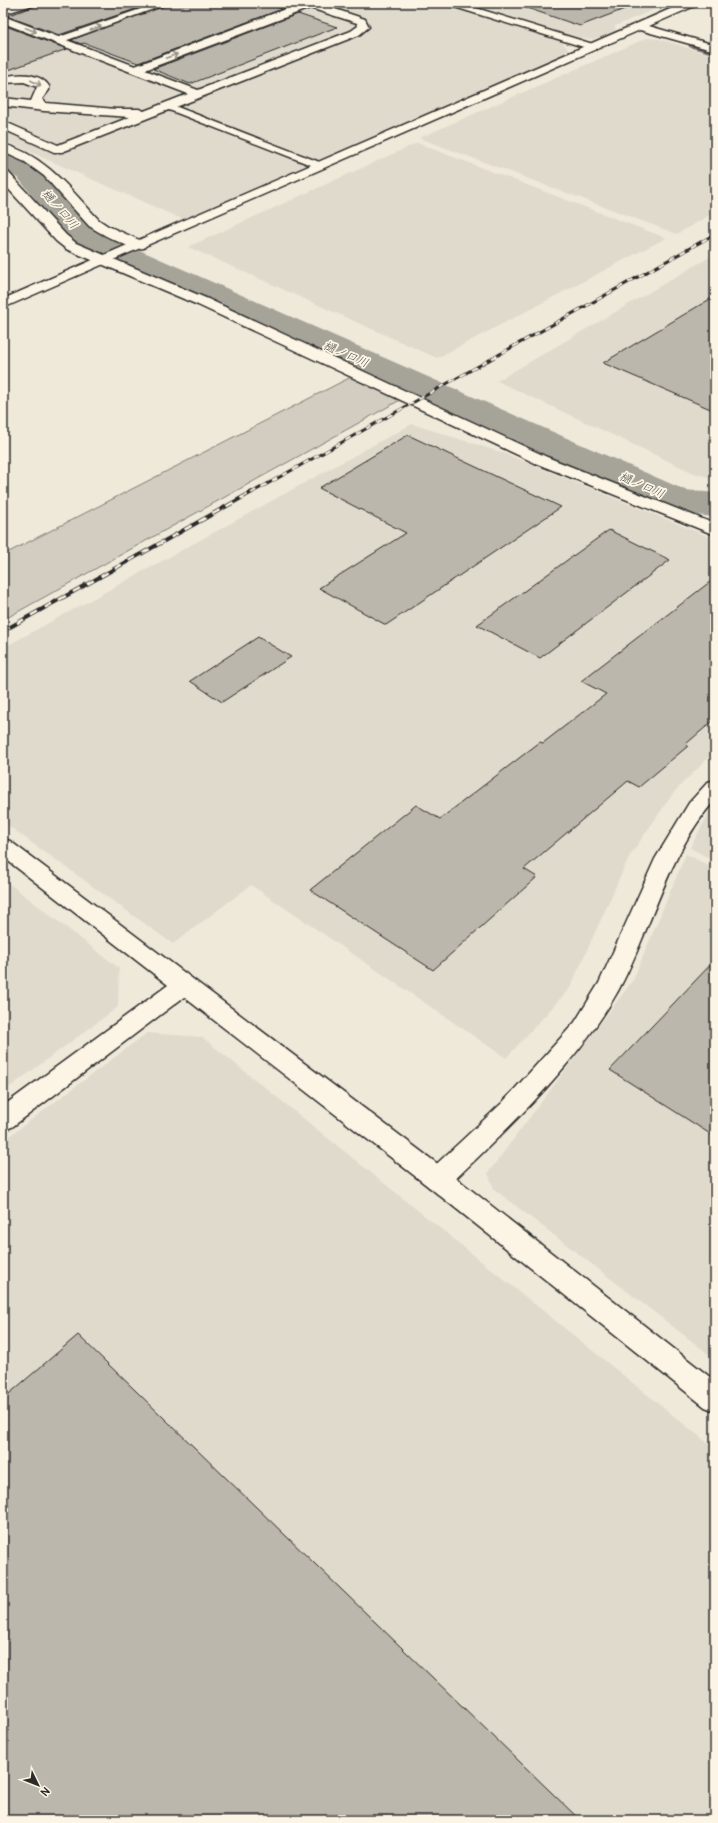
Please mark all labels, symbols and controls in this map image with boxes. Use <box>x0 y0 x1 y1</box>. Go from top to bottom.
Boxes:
one-way arrow <box>89 23 101 31</box>
one-way arrow <box>24 26 36 34</box>
one-way arrow <box>166 51 178 59</box>
one-way arrow <box>30 80 42 87</box>
water label: 樋ノ口川 <box>38 186 81 232</box>
water label: 樋ノ口川 <box>321 338 371 371</box>
water label: 樋ノ口川 <box>617 469 667 502</box>
north arrow <box>18 1765 58 1805</box>
text: N <box>37 1784 52 1799</box>

